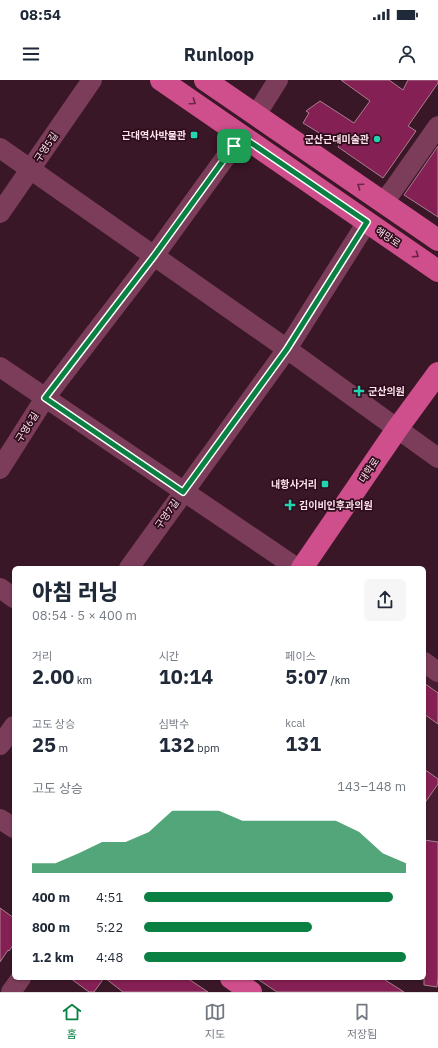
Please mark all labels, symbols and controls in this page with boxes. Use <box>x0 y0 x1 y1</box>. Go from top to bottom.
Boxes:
text: 08:54 <box>20 5 61 24</box>
icon: menu <box>20 43 42 65</box>
text: Runloop <box>184 43 254 66</box>
icon: person <box>396 43 418 65</box>
one-way arrow <box>189 97 196 105</box>
street label: 구영5길 <box>31 129 61 165</box>
place label: 근대역사박물관 <box>122 129 186 142</box>
pin <box>217 129 251 163</box>
marker: 근대역사박물관 <box>189 130 199 140</box>
place label: 군산근대미술관 <box>305 133 369 146</box>
marker: 군산근대미술관 <box>372 134 382 144</box>
icon: arrive <box>223 135 245 157</box>
one-way arrow <box>357 184 364 191</box>
street label: 해망로 <box>373 224 403 250</box>
one-way arrow <box>411 250 418 257</box>
marker: 군산의원 <box>353 385 365 397</box>
place label: 군산의원 <box>368 385 405 398</box>
street label: 구영6길 <box>13 409 41 445</box>
street label: 대학로 <box>356 455 382 485</box>
place label: 내항사거리 <box>271 478 317 491</box>
marker: 내항사거리 <box>320 479 330 489</box>
street label: 구영7길 <box>152 497 182 531</box>
marker: 김이비인후과의원 <box>284 499 296 511</box>
place label: 김이비인후과의원 <box>299 499 373 512</box>
text: 아침 러닝 <box>32 577 118 606</box>
button: share <box>364 579 406 621</box>
text: 08:54 · 5 × 400 m <box>32 607 137 624</box>
text: 거리 <box>32 649 52 663</box>
text: 시간 <box>159 649 179 663</box>
text: 페이스 <box>285 649 316 663</box>
text: 2.00 <box>32 663 74 690</box>
text: 10:14 <box>159 663 213 690</box>
text: 5:07 <box>285 663 328 690</box>
text: km <box>74 673 92 687</box>
text: /km <box>328 673 350 687</box>
text: kcal <box>285 716 305 730</box>
text: 고도 상승 <box>32 717 75 731</box>
text: 심박수 <box>159 717 189 731</box>
text: 131 <box>285 730 321 757</box>
text: 25 <box>32 731 56 758</box>
text: 132 <box>159 731 195 758</box>
text: m <box>56 741 68 755</box>
text: bpm <box>195 741 220 755</box>
text: 143–148 m <box>337 778 406 795</box>
text: 고도 상승 <box>32 780 83 797</box>
text: 400 m <box>32 889 70 906</box>
text: 4:51 <box>96 889 123 906</box>
text: 800 m <box>32 919 70 936</box>
text: 5:22 <box>96 919 123 936</box>
text: 1.2 km <box>32 949 74 966</box>
text: 4:48 <box>96 949 123 966</box>
tab: 홈 <box>61 1001 83 1041</box>
tab: 지도 <box>204 1001 226 1041</box>
tab: 저장됨 <box>347 1001 377 1041</box>

